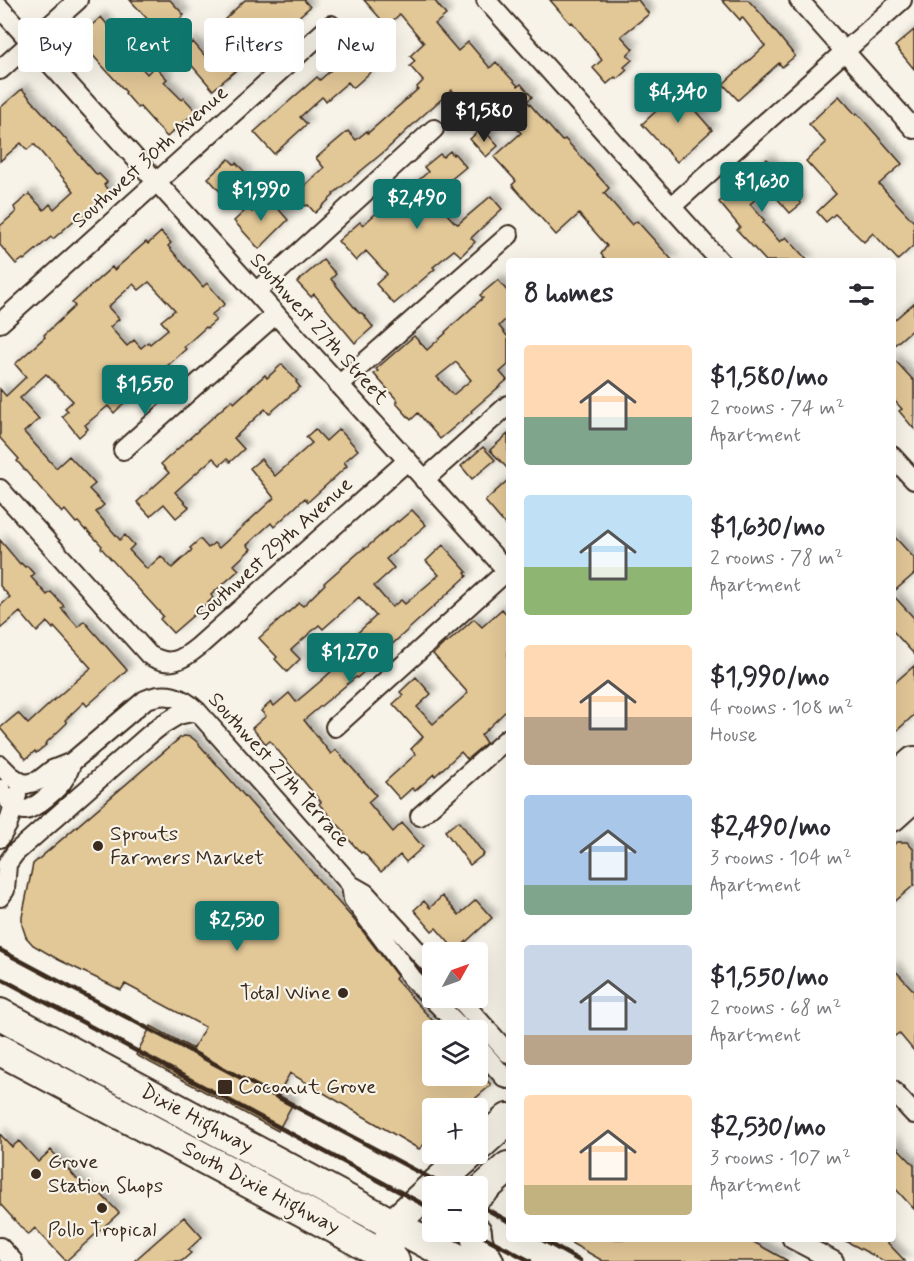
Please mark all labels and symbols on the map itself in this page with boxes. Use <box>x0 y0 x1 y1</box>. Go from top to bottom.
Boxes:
pin: $4,340 <box>629 73 727 124</box>
street label: Southwest 30th Avenue <box>66 79 234 235</box>
pin: $1,580 <box>435 92 533 143</box>
pin: $1,630 <box>713 162 811 213</box>
pin: $1,990 <box>212 171 310 222</box>
pin: $2,490 <box>368 179 466 230</box>
street label: Southwest 27th Street <box>243 247 395 411</box>
pin: $1,550 <box>96 365 194 416</box>
street label: Southwest 29th Avenue <box>189 471 359 627</box>
pin: $1,270 <box>301 633 399 684</box>
street label: Southwest 27th Terrace <box>202 686 356 854</box>
place label: Sprouts Farmers Market <box>110 820 264 872</box>
marker: Sprouts Farmers Market <box>91 839 105 853</box>
pin: $2,530 <box>188 901 286 952</box>
north arrow <box>422 942 488 1008</box>
place label: Total Wine <box>240 979 331 1007</box>
marker: Total Wine <box>336 986 350 1000</box>
place label: Coconut Grove <box>238 1073 376 1101</box>
street label: Dixie Highway <box>135 1078 258 1162</box>
marker: Coconut Grove <box>216 1078 234 1096</box>
street label: South Dixie Highway <box>176 1135 345 1243</box>
place label: Grove Station Shops <box>48 1148 163 1200</box>
marker: Grove Station Shops <box>29 1167 43 1181</box>
marker: Pollo Tropical <box>95 1201 109 1215</box>
place label: Pollo Tropical <box>48 1216 156 1244</box>

